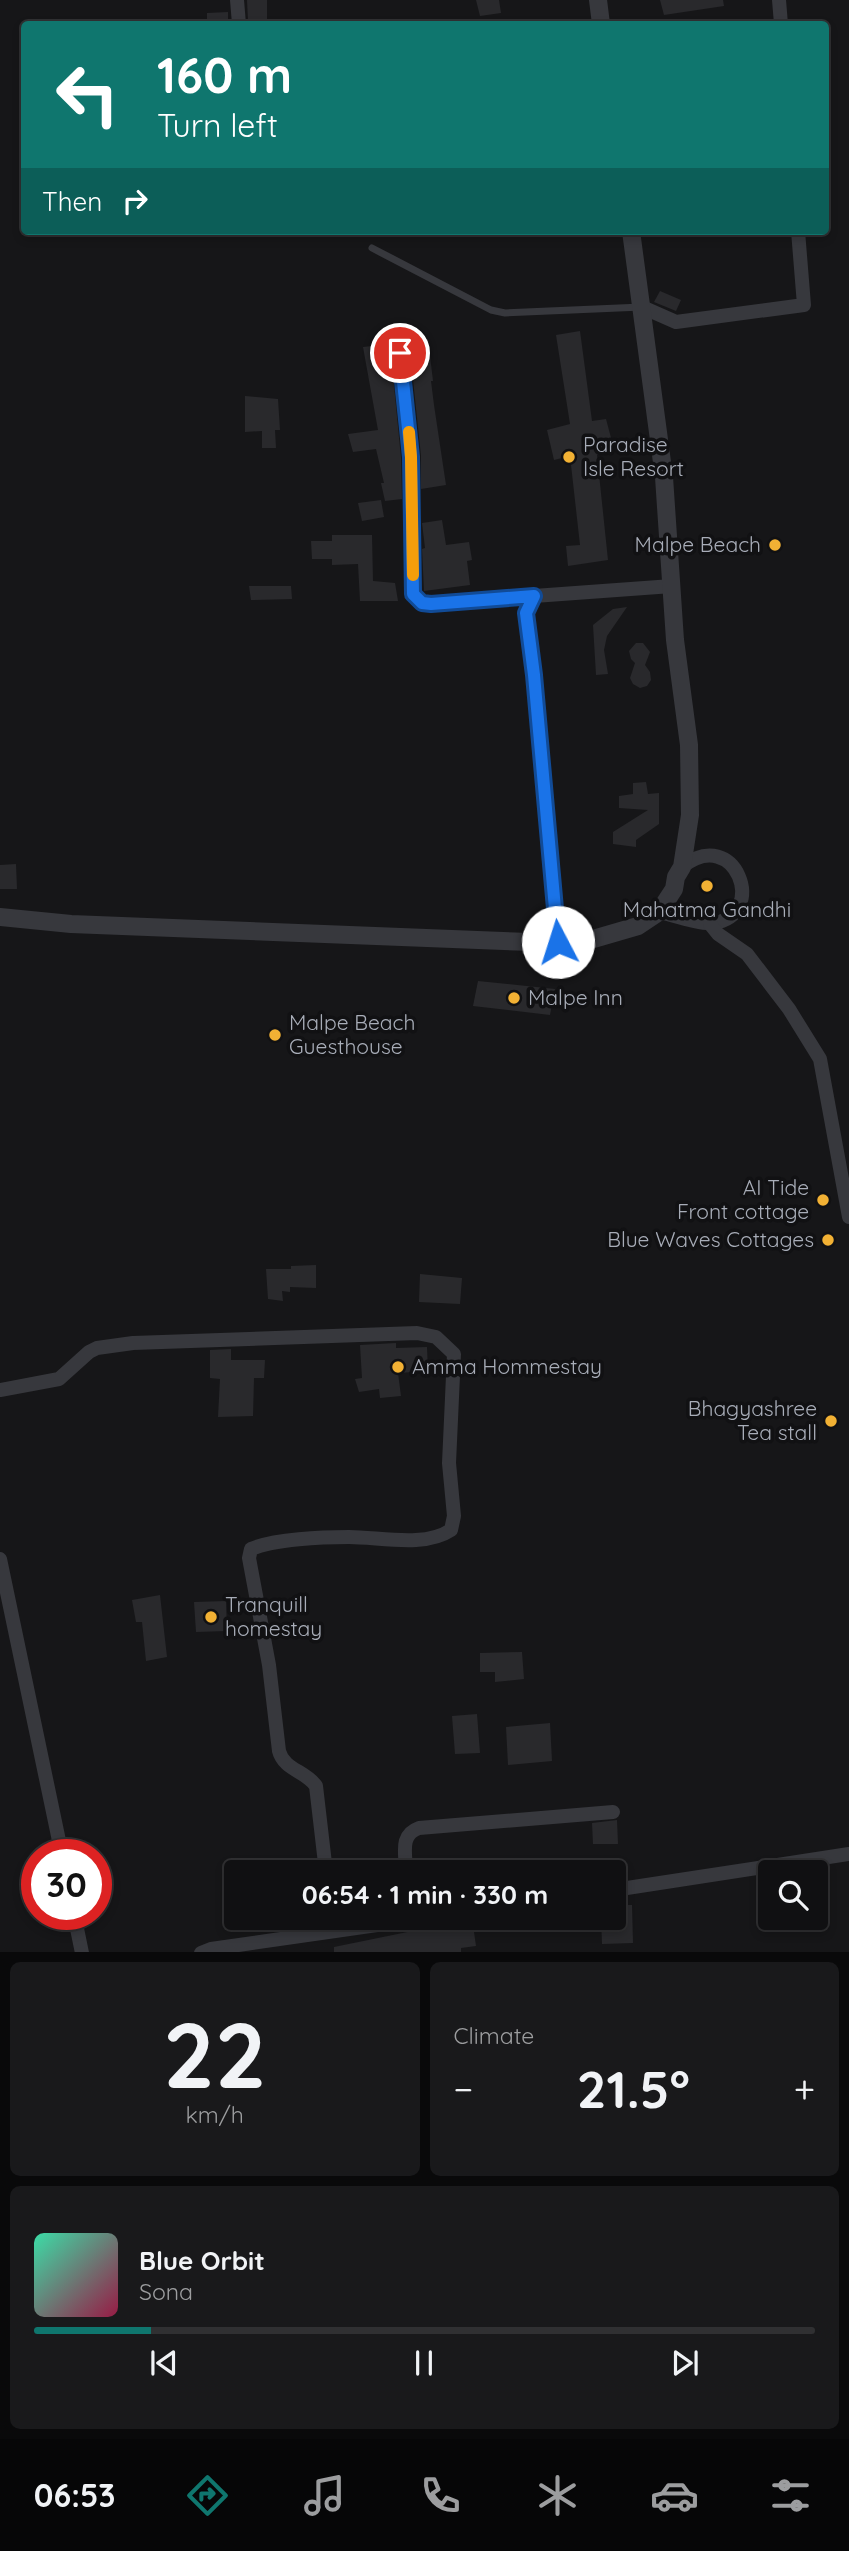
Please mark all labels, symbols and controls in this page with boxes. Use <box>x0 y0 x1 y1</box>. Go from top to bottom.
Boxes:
text: 160 m <box>157 44 292 105</box>
icon: left <box>42 49 133 140</box>
text: Turn left <box>157 105 278 145</box>
icon: right <box>116 182 154 220</box>
text: Then <box>42 185 102 218</box>
pin <box>370 323 430 383</box>
icon: arrive <box>381 334 419 372</box>
place label: Paradise Isle Resort <box>583 431 684 481</box>
marker: Paradise Isle Resort <box>561 449 577 465</box>
place label: Malpe Beach <box>635 531 761 557</box>
marker: Malpe Beach <box>767 537 783 553</box>
marker: Mahatma Gandhi <box>699 878 715 894</box>
place label: Mahatma Gandhi <box>623 896 791 922</box>
position arrow <box>521 905 595 979</box>
place label: Malpe Inn <box>528 984 623 1010</box>
marker: Malpe Inn <box>506 990 522 1006</box>
place label: Malpe Beach Guesthouse <box>289 1009 415 1059</box>
marker: Malpe Beach Guesthouse <box>267 1027 283 1043</box>
place label: AI Tide Front cottage <box>677 1174 809 1224</box>
marker: AI Tide Front cottage <box>815 1192 831 1208</box>
place label: Blue Waves Cottages <box>607 1226 814 1252</box>
marker: Blue Waves Cottages <box>820 1232 836 1248</box>
place label: Amma Hommestay <box>412 1353 602 1379</box>
marker: Amma Hommestay <box>390 1359 406 1375</box>
place label: Bhagyashree Tea stall <box>688 1395 817 1445</box>
marker: Bhagyashree Tea stall <box>823 1413 839 1429</box>
place label: Tranquill homestay <box>225 1591 322 1641</box>
marker: Tranquill homestay <box>203 1609 219 1625</box>
speed limit sign: 30 <box>21 1839 112 1930</box>
map controls <box>758 1860 828 1930</box>
button: search <box>758 1860 828 1930</box>
text: 06:54 · 1 min · 330 m <box>302 1878 548 1911</box>
text: 22 <box>163 1997 267 2111</box>
text: Climate <box>454 2021 534 2050</box>
text: 21.5° <box>577 2056 690 2121</box>
text: − <box>454 2065 473 2113</box>
text: + <box>794 2065 815 2113</box>
text: km/h <box>186 2100 244 2129</box>
text: Blue Orbit <box>139 2244 265 2277</box>
text: Sona <box>139 2277 193 2306</box>
icon: previous <box>145 2344 183 2382</box>
icon: pause <box>405 2344 443 2382</box>
icon: next <box>666 2344 704 2382</box>
icon: directions <box>183 2471 232 2520</box>
icon: music <box>300 2471 349 2520</box>
icon: phone <box>416 2471 465 2520</box>
icon: climate <box>533 2471 582 2520</box>
icon: car <box>650 2471 699 2520</box>
icon: filters <box>766 2471 815 2520</box>
text: 06:53 <box>34 2475 116 2515</box>

